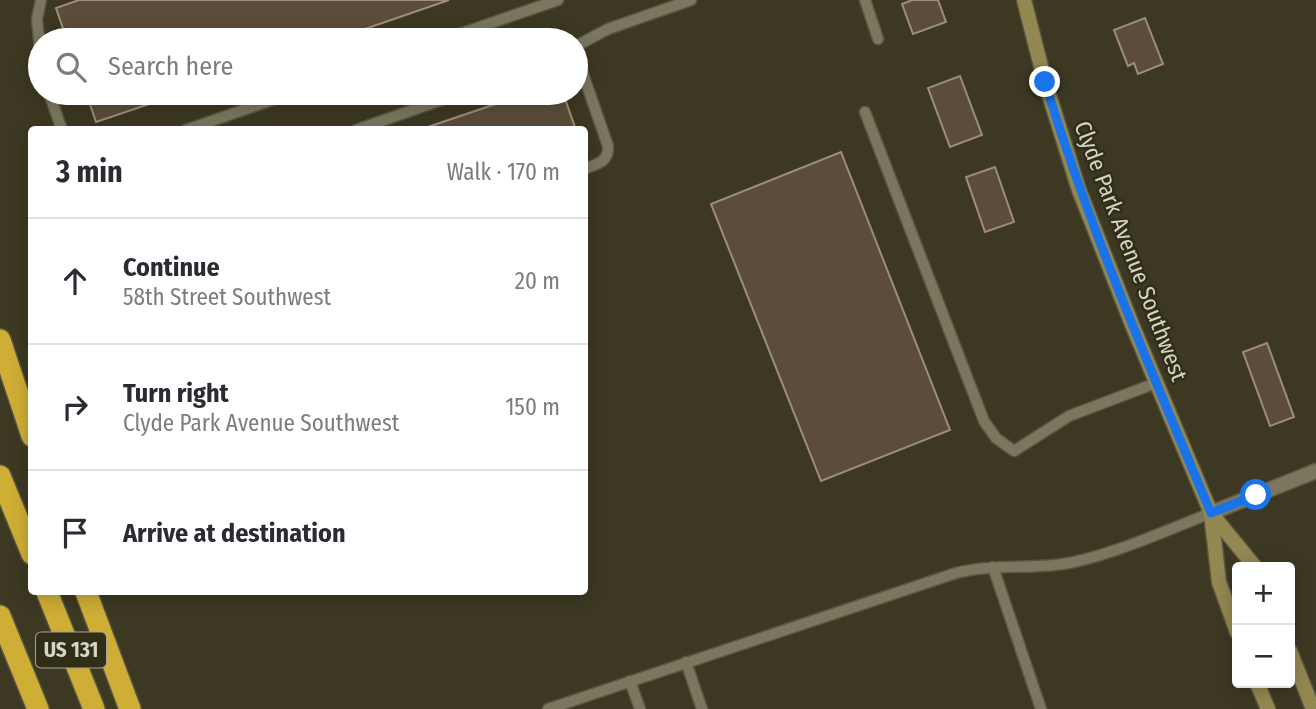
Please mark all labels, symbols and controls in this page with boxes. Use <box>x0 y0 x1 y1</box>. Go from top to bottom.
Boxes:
search box <box>28 28 588 105</box>
icon: search <box>52 48 90 86</box>
text: Search here <box>108 51 233 82</box>
route end <box>1029 66 1060 97</box>
street label: Clyde Park Avenue Southwest <box>1068 117 1194 385</box>
text: 3 min <box>56 154 123 190</box>
text: Walk · 170 m <box>447 158 560 186</box>
text: Continue <box>123 252 220 283</box>
icon: ahead <box>56 262 94 300</box>
text: 20 m <box>515 267 560 295</box>
text: 58th Street Southwest <box>123 283 331 311</box>
text: Turn right <box>123 378 229 409</box>
icon: right <box>56 388 94 426</box>
text: 150 m <box>505 393 560 421</box>
text: Clyde Park Avenue Southwest <box>123 409 399 437</box>
route start <box>1240 479 1271 510</box>
icon: arrive <box>56 514 94 552</box>
text: Arrive at destination <box>123 518 346 549</box>
map controls <box>1232 562 1295 688</box>
button: + <box>1232 562 1295 625</box>
button: − <box>1232 625 1295 688</box>
road number: US 131 <box>36 632 106 668</box>

